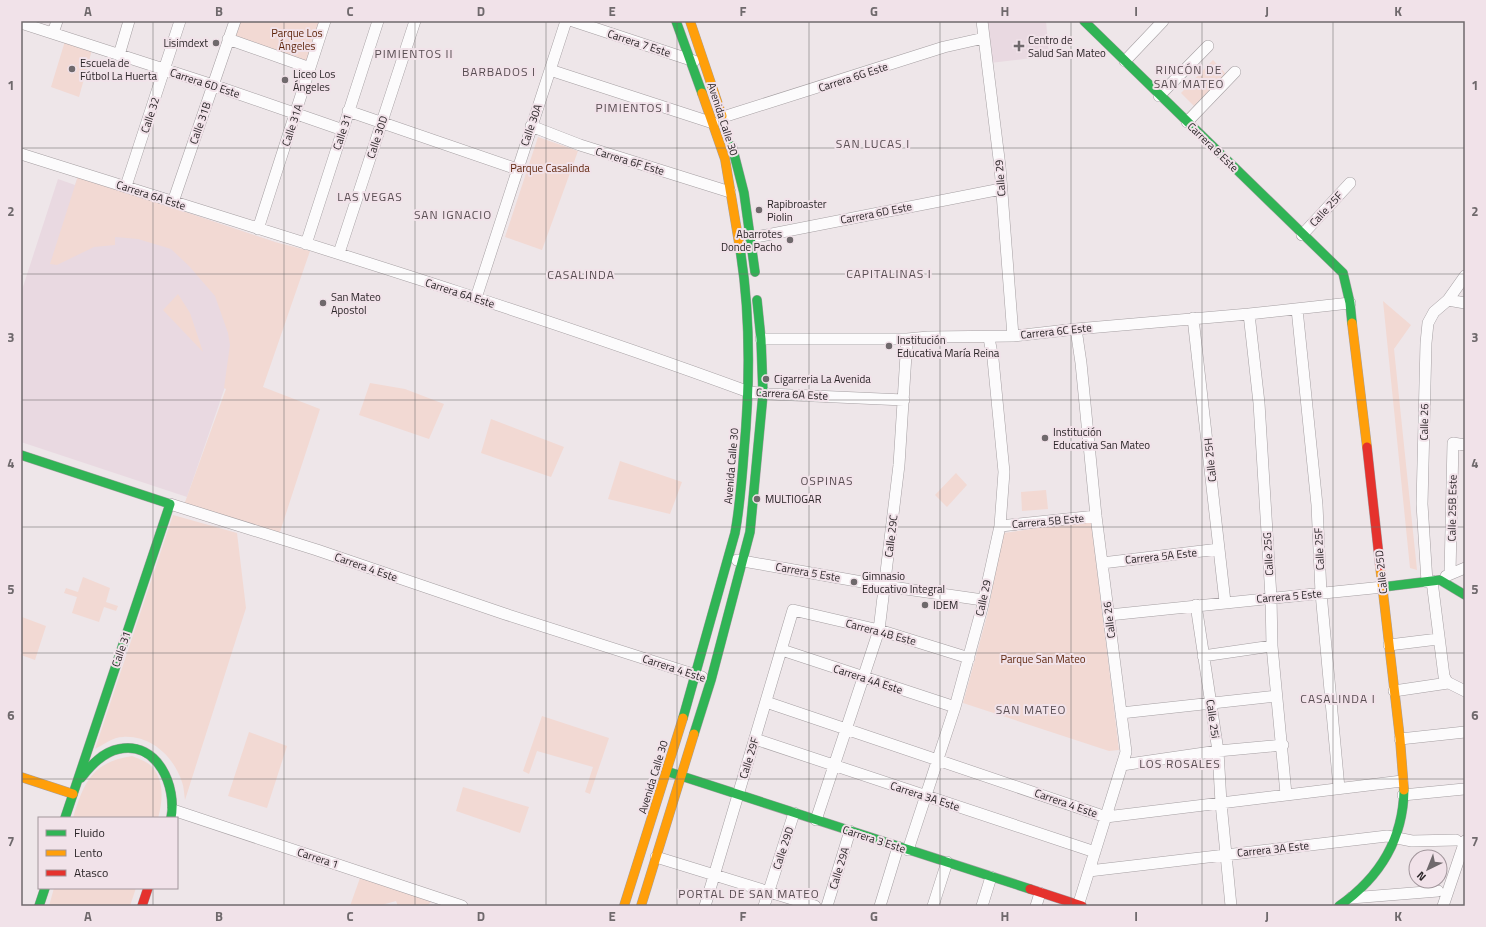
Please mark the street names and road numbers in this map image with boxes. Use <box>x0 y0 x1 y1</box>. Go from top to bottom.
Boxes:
street label: Carrera 7 Este <box>605 25 673 61</box>
street label: Carrera 6G Este <box>816 58 890 96</box>
street label: Carrera 6D Este <box>168 64 242 102</box>
street label: Avenida Calle 30 <box>704 80 742 158</box>
street label: Calle 32 <box>137 95 163 135</box>
street label: Calle 31B <box>185 100 215 146</box>
street label: Calle 31A <box>278 101 306 148</box>
street label: Calle 30A <box>516 101 546 148</box>
street label: Calle 31 <box>329 112 355 152</box>
street label: Calle 30D <box>363 114 391 160</box>
street label: Carrera 8 Este <box>1184 119 1242 176</box>
street label: Carrera 6F Este <box>594 143 667 179</box>
street label: Calle 29 <box>990 159 1010 197</box>
street label: Carrera 6A Este <box>114 176 188 214</box>
street label: Calle 25F <box>1306 188 1347 230</box>
street label: Carrera 6D Este <box>839 198 914 228</box>
street label: Carrera 6A Este <box>423 274 497 312</box>
street label: Carrera 6C Este <box>1020 319 1093 343</box>
street label: Carrera 6A Este <box>756 384 829 404</box>
street label: Calle 26 <box>1416 403 1432 441</box>
street label: Avenida Calle 30 <box>720 427 742 505</box>
street label: Calle 25H <box>1200 437 1220 483</box>
street label: Calle 25B Este <box>1443 474 1461 541</box>
street label: Carrera 5B Este <box>1011 510 1085 532</box>
street label: Calle 29C <box>880 514 902 558</box>
street label: Calle 25F <box>1310 527 1328 571</box>
street label: Calle 25G <box>1259 532 1277 576</box>
street label: Carrera 5A Este <box>1124 544 1198 568</box>
street label: Carrera 4 Este <box>332 549 400 585</box>
street label: Calle 25D <box>1371 549 1391 595</box>
street label: Carrera 5 Este <box>774 558 842 586</box>
street label: Calle 29 <box>971 578 995 618</box>
street label: Carrera 5 Este <box>1256 585 1323 607</box>
street label: Calle 26 <box>1099 601 1119 639</box>
street label: Carrera 4B Este <box>844 615 918 649</box>
street label: Calle 31 <box>107 629 135 669</box>
street label: Carrera 4 Este <box>640 650 708 686</box>
street label: Carrera 4A Este <box>831 660 905 698</box>
street label: Calle 25i <box>1202 698 1224 740</box>
street label: Calle 29F <box>735 735 763 781</box>
street label: Avenida Calle 30 <box>634 738 672 816</box>
street label: Carrera 3A Este <box>888 777 962 815</box>
street label: Carrera 4 Este <box>1032 785 1100 821</box>
street label: Carrera 3 Este <box>840 821 908 857</box>
street label: Calle 29D <box>769 825 797 871</box>
street label: Carrera 3A Este <box>1236 837 1310 861</box>
street label: Carrera 1 <box>295 844 341 872</box>
street label: Calle 29A <box>825 844 853 891</box>

